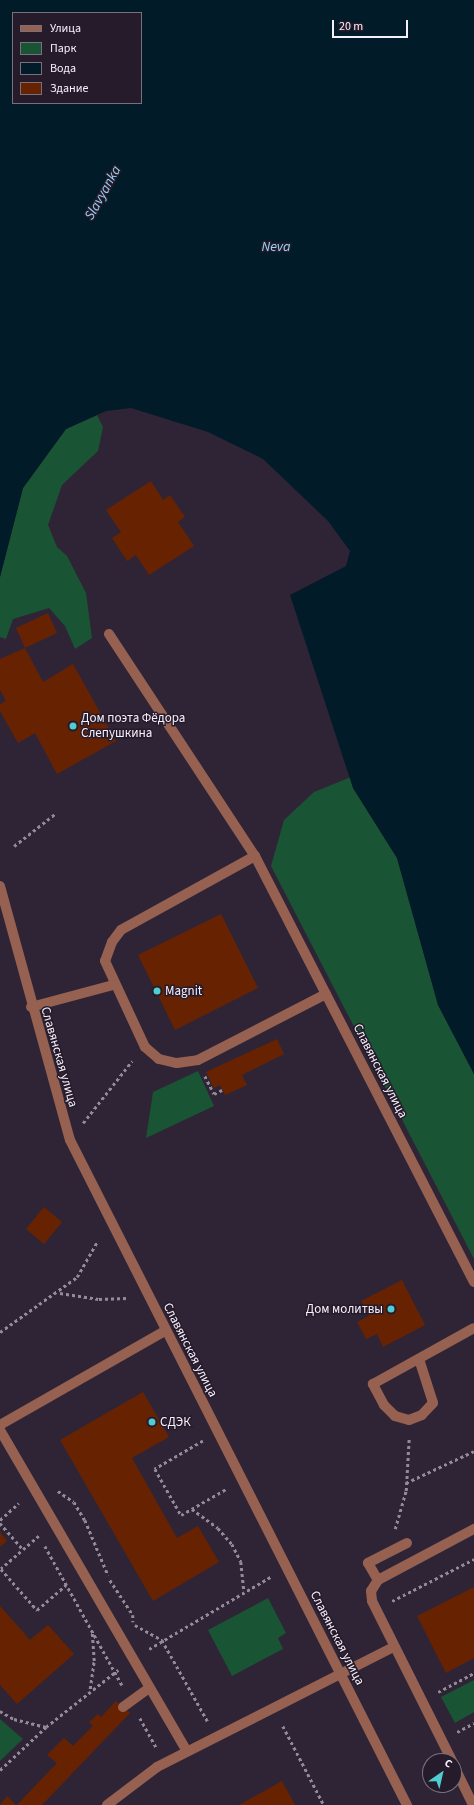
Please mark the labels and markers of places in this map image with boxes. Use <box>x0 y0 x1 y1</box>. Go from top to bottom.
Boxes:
place label: Дом поэта Фёдора Слепушкина <box>81 711 185 742</box>
marker: Дом поэта Фёдора Слепушкина <box>68 721 78 731</box>
place label: Magnit <box>165 983 202 999</box>
marker: Magnit <box>152 986 162 996</box>
place label: Дом молитвы <box>306 1301 383 1317</box>
marker: Дом молитвы <box>386 1304 396 1314</box>
place label: СДЭК <box>160 1414 191 1430</box>
marker: СДЭК <box>147 1417 157 1427</box>

